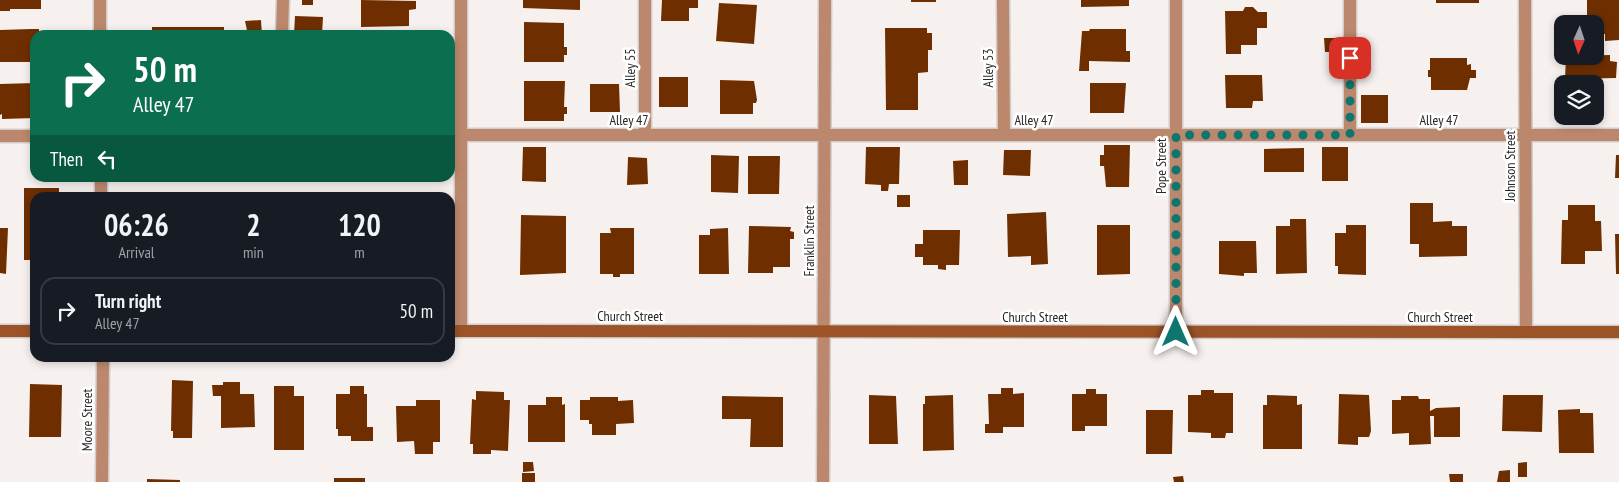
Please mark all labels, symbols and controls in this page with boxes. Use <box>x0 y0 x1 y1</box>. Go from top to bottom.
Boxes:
north arrow <box>1554 15 1604 65</box>
map controls <box>1554 15 1604 125</box>
pin <box>1329 37 1371 79</box>
icon: arrive <box>1336 44 1364 72</box>
text: 50 m <box>133 46 197 92</box>
street label: Alley 55 <box>621 48 639 88</box>
street label: Alley 53 <box>979 48 997 88</box>
icon: right <box>50 50 115 115</box>
button: layers <box>1554 75 1604 125</box>
text: Alley 47 <box>133 90 194 118</box>
street label: Alley 47 <box>609 111 649 129</box>
street label: Alley 47 <box>1014 111 1054 129</box>
street label: Alley 47 <box>1419 111 1459 129</box>
street label: Johnson Street <box>1501 131 1519 202</box>
street label: Pope Street <box>1152 138 1170 194</box>
icon: left <box>93 145 121 173</box>
text: Then <box>50 147 83 171</box>
text: 06:26 <box>104 205 169 244</box>
text: 2 <box>246 205 261 244</box>
text: 120 <box>338 205 381 244</box>
street label: Franklin Street <box>800 205 818 277</box>
text: Arrival <box>118 242 155 262</box>
text: min <box>243 242 264 262</box>
text: m <box>354 242 365 262</box>
text: Turn right <box>95 289 161 313</box>
icon: right <box>52 297 80 325</box>
text: 50 m <box>400 299 433 323</box>
position arrow <box>1149 305 1201 357</box>
street label: Church Street <box>597 307 663 325</box>
street label: Church Street <box>1002 308 1068 326</box>
street label: Church Street <box>1407 308 1473 326</box>
text: Alley 47 <box>95 313 140 333</box>
street label: Moore Street <box>78 389 96 451</box>

